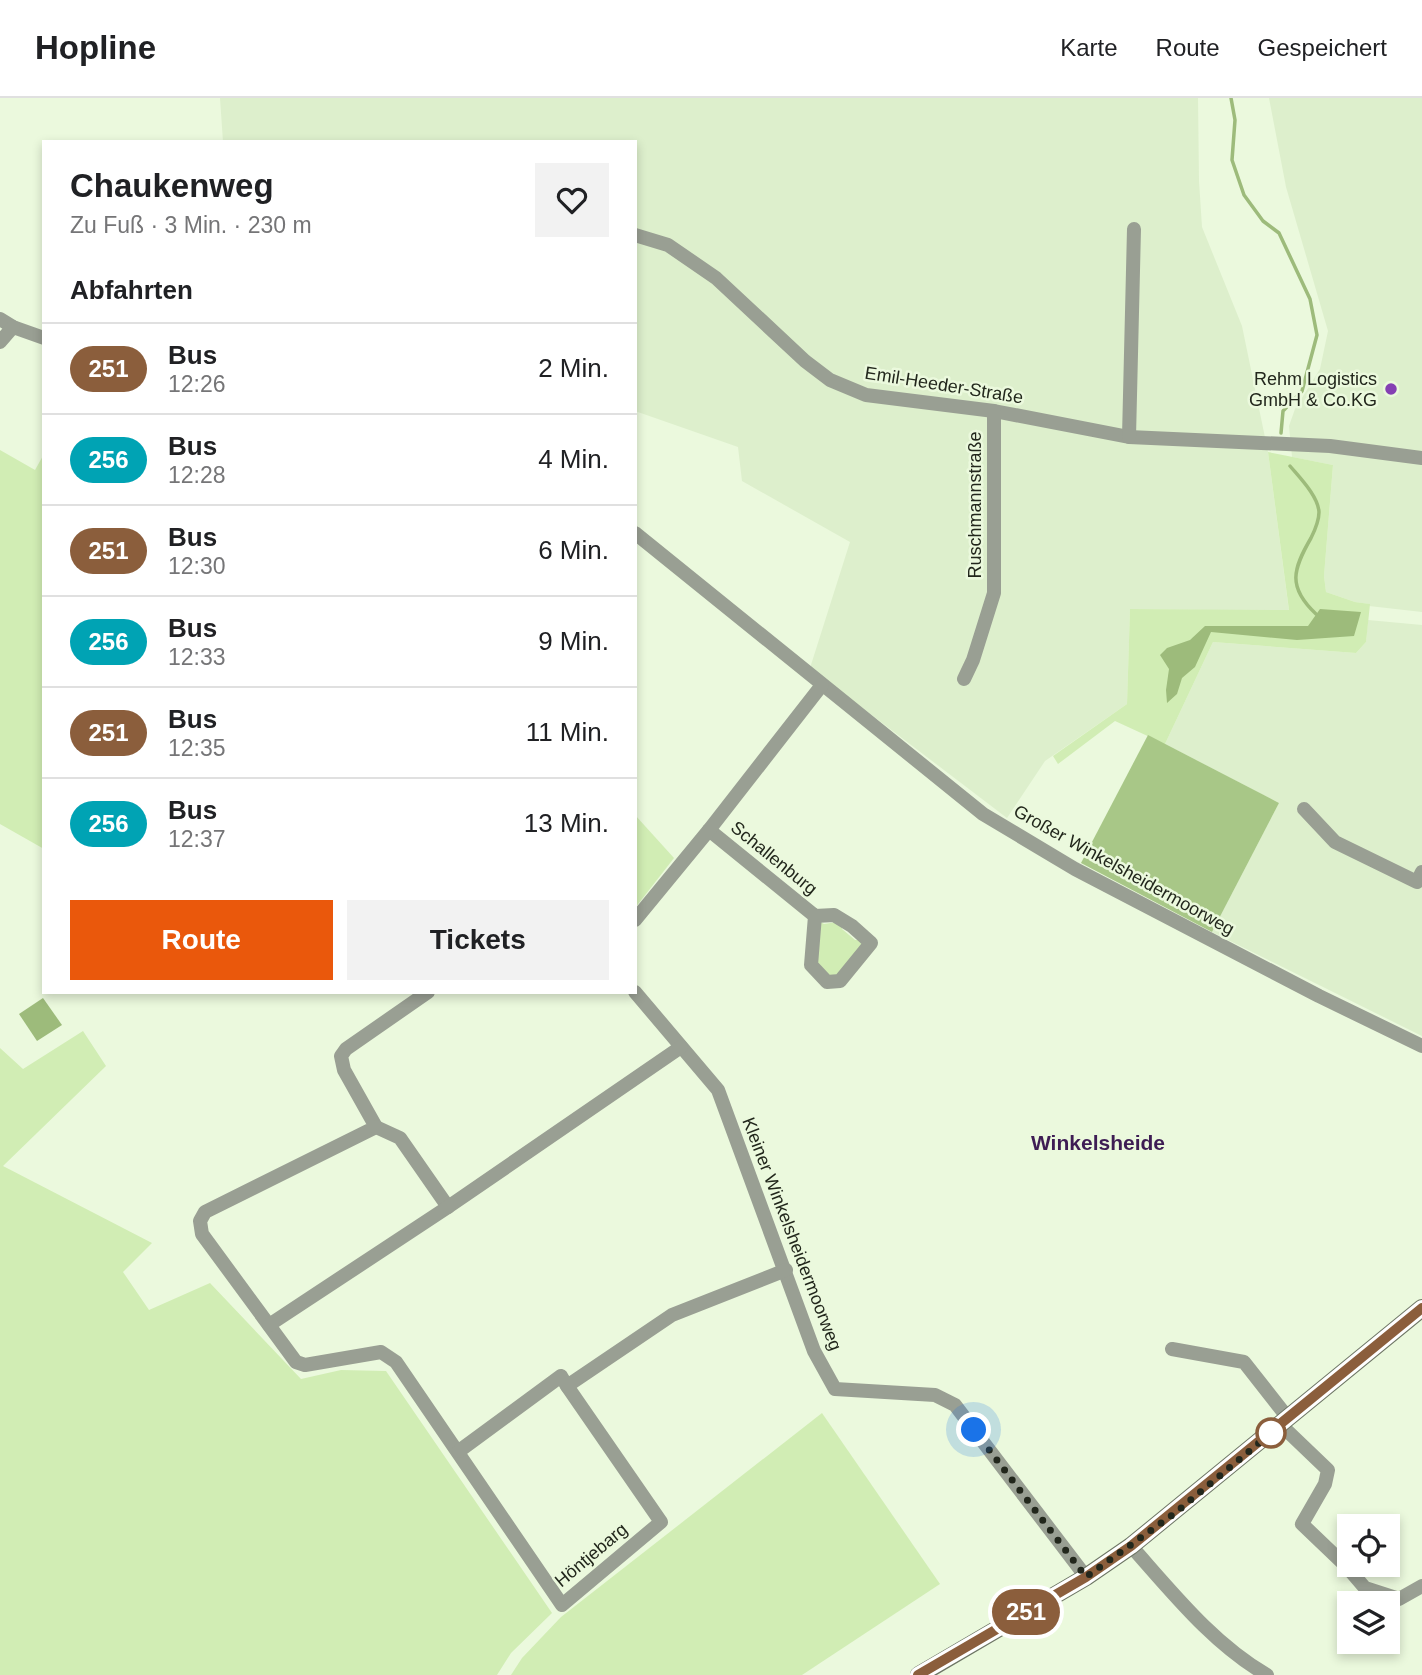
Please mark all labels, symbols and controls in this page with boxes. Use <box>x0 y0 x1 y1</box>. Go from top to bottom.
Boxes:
text: Hopline <box>35 29 156 66</box>
text: Karte <box>1060 34 1118 61</box>
text: Route <box>1156 34 1220 61</box>
text: Gespeichert <box>1258 34 1387 61</box>
button: heart <box>535 163 609 237</box>
text: Chaukenweg <box>70 167 274 204</box>
text: Zu Fuß · 3 Min. · 230 m <box>70 212 312 238</box>
text: Abfahrten <box>70 275 193 305</box>
text: Bus <box>168 340 217 370</box>
text: 2 Min. <box>538 353 609 383</box>
text: 251 <box>88 355 129 382</box>
street label: Emil-Heeder-Straße <box>863 363 1025 407</box>
place label: Rehm Logistics GmbH & Co.KG <box>1249 369 1377 410</box>
text: 12:26 <box>168 371 226 397</box>
marker: Rehm Logistics GmbH & Co.KG <box>1383 381 1399 397</box>
text: Bus <box>168 431 217 461</box>
street label: Ruschmannstraße <box>965 431 985 579</box>
text: 4 Min. <box>538 444 609 474</box>
text: 256 <box>88 446 129 473</box>
text: 12:28 <box>168 462 226 488</box>
text: Bus <box>168 522 217 552</box>
text: 6 Min. <box>538 535 609 565</box>
text: 251 <box>88 537 129 564</box>
text: 12:30 <box>168 553 226 579</box>
text: Bus <box>168 613 217 643</box>
text: 9 Min. <box>538 626 609 656</box>
text: 256 <box>88 628 129 655</box>
text: 12:33 <box>168 644 226 670</box>
text: Bus <box>168 704 217 734</box>
text: 11 Min. <box>526 717 609 747</box>
text: 251 <box>88 719 129 746</box>
text: 12:35 <box>168 735 226 761</box>
text: Bus <box>168 795 217 825</box>
street label: Großer Winkelsheidermoorweg <box>1010 801 1238 939</box>
text: 13 Min. <box>524 808 609 838</box>
text: 256 <box>88 810 129 837</box>
street label: Schallenburg <box>727 817 821 899</box>
text: 12:37 <box>168 826 226 852</box>
button: Route <box>70 900 333 980</box>
button: Tickets <box>347 900 609 980</box>
street label: Kleiner Winkelsheidermoorweg <box>738 1115 846 1353</box>
district label: Winkelsheide <box>1031 1131 1165 1154</box>
your location <box>956 1412 991 1447</box>
unlabelled marker <box>1256 1418 1286 1448</box>
map controls <box>1337 1514 1400 1654</box>
button: locate <box>1337 1514 1400 1577</box>
street label: Höntjebarg <box>551 1519 631 1591</box>
line badge: 251 <box>986 1589 1066 1635</box>
button: layers <box>1337 1591 1400 1654</box>
text: 251 <box>1006 1598 1046 1625</box>

